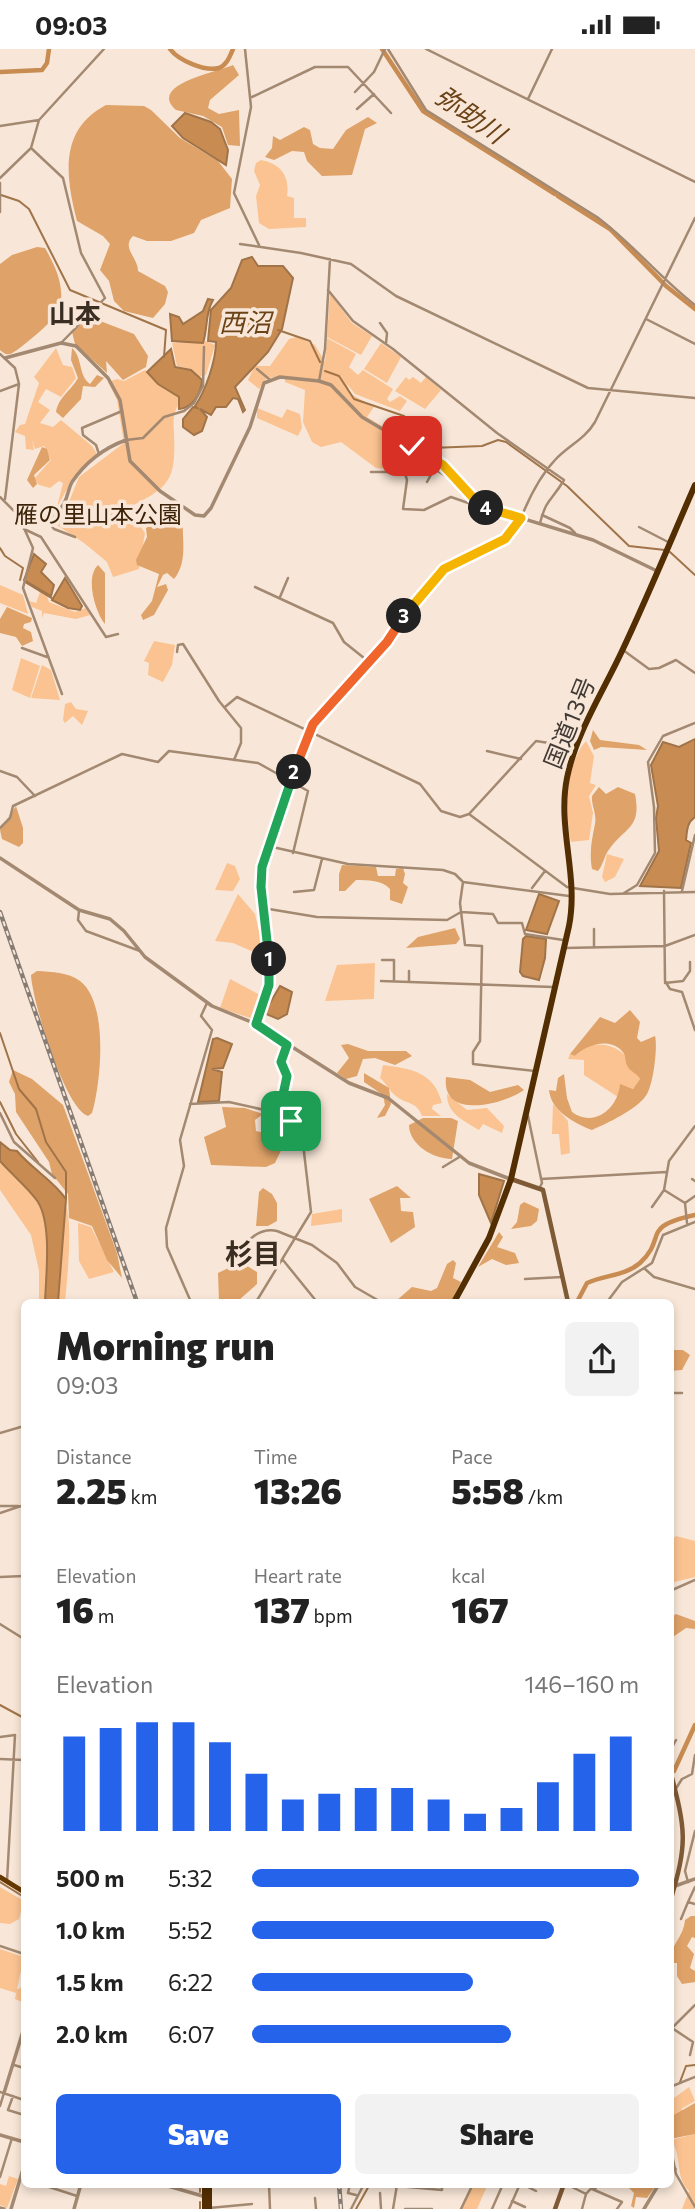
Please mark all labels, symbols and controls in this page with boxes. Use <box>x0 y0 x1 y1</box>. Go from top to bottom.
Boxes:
text: 09:03 <box>35 9 107 40</box>
water label: 弥助川 <box>430 79 514 151</box>
district label: 山本 <box>49 297 101 328</box>
water label: 西沼 <box>219 306 275 337</box>
pin <box>382 416 442 476</box>
icon: check <box>393 427 431 465</box>
pin: 4 <box>468 491 504 525</box>
text: 4 <box>480 496 491 519</box>
park label: 雁の里山本公園 <box>14 499 182 528</box>
pin: 3 <box>386 599 422 633</box>
text: 3 <box>398 604 409 627</box>
street label: 国道13号 <box>537 673 600 772</box>
pin: 2 <box>276 755 312 789</box>
text: 2 <box>288 760 299 783</box>
pin: 1 <box>252 941 286 977</box>
text: 1 <box>264 947 273 970</box>
pin <box>261 1091 321 1151</box>
icon: arrive <box>272 1102 310 1140</box>
district label: 杉目 <box>225 1236 281 1270</box>
text: Morning run <box>56 1321 275 1368</box>
button: share <box>565 1322 639 1396</box>
text: 09:03 <box>56 1371 118 1399</box>
text: Distance <box>56 1445 132 1468</box>
text: Time <box>254 1445 297 1468</box>
text: Pace <box>451 1445 493 1468</box>
text: 2.25 <box>56 1468 127 1511</box>
text: 13:26 <box>254 1468 342 1511</box>
text: 5:58 <box>451 1468 524 1511</box>
text: km <box>127 1485 157 1508</box>
text: /km <box>524 1485 563 1508</box>
text: Elevation <box>56 1564 136 1587</box>
text: Heart rate <box>254 1564 342 1587</box>
text: kcal <box>451 1564 485 1587</box>
text: 16 <box>56 1587 94 1630</box>
text: 137 <box>254 1587 310 1630</box>
text: 167 <box>451 1587 509 1630</box>
text: m <box>94 1604 114 1627</box>
text: bpm <box>310 1604 353 1627</box>
text: Elevation <box>56 1670 153 1698</box>
text: 146–160 m <box>525 1670 639 1698</box>
text: 500 m <box>56 1864 124 1892</box>
text: 5:32 <box>168 1864 212 1892</box>
text: 1.0 km <box>56 1916 125 1944</box>
text: 5:52 <box>168 1916 213 1944</box>
text: 1.5 km <box>56 1968 124 1996</box>
text: 6:22 <box>168 1968 213 1996</box>
text: 2.0 km <box>56 2020 128 2048</box>
text: 6:07 <box>168 2020 214 2048</box>
button: Save <box>56 2094 341 2174</box>
button: Share <box>355 2094 639 2174</box>

